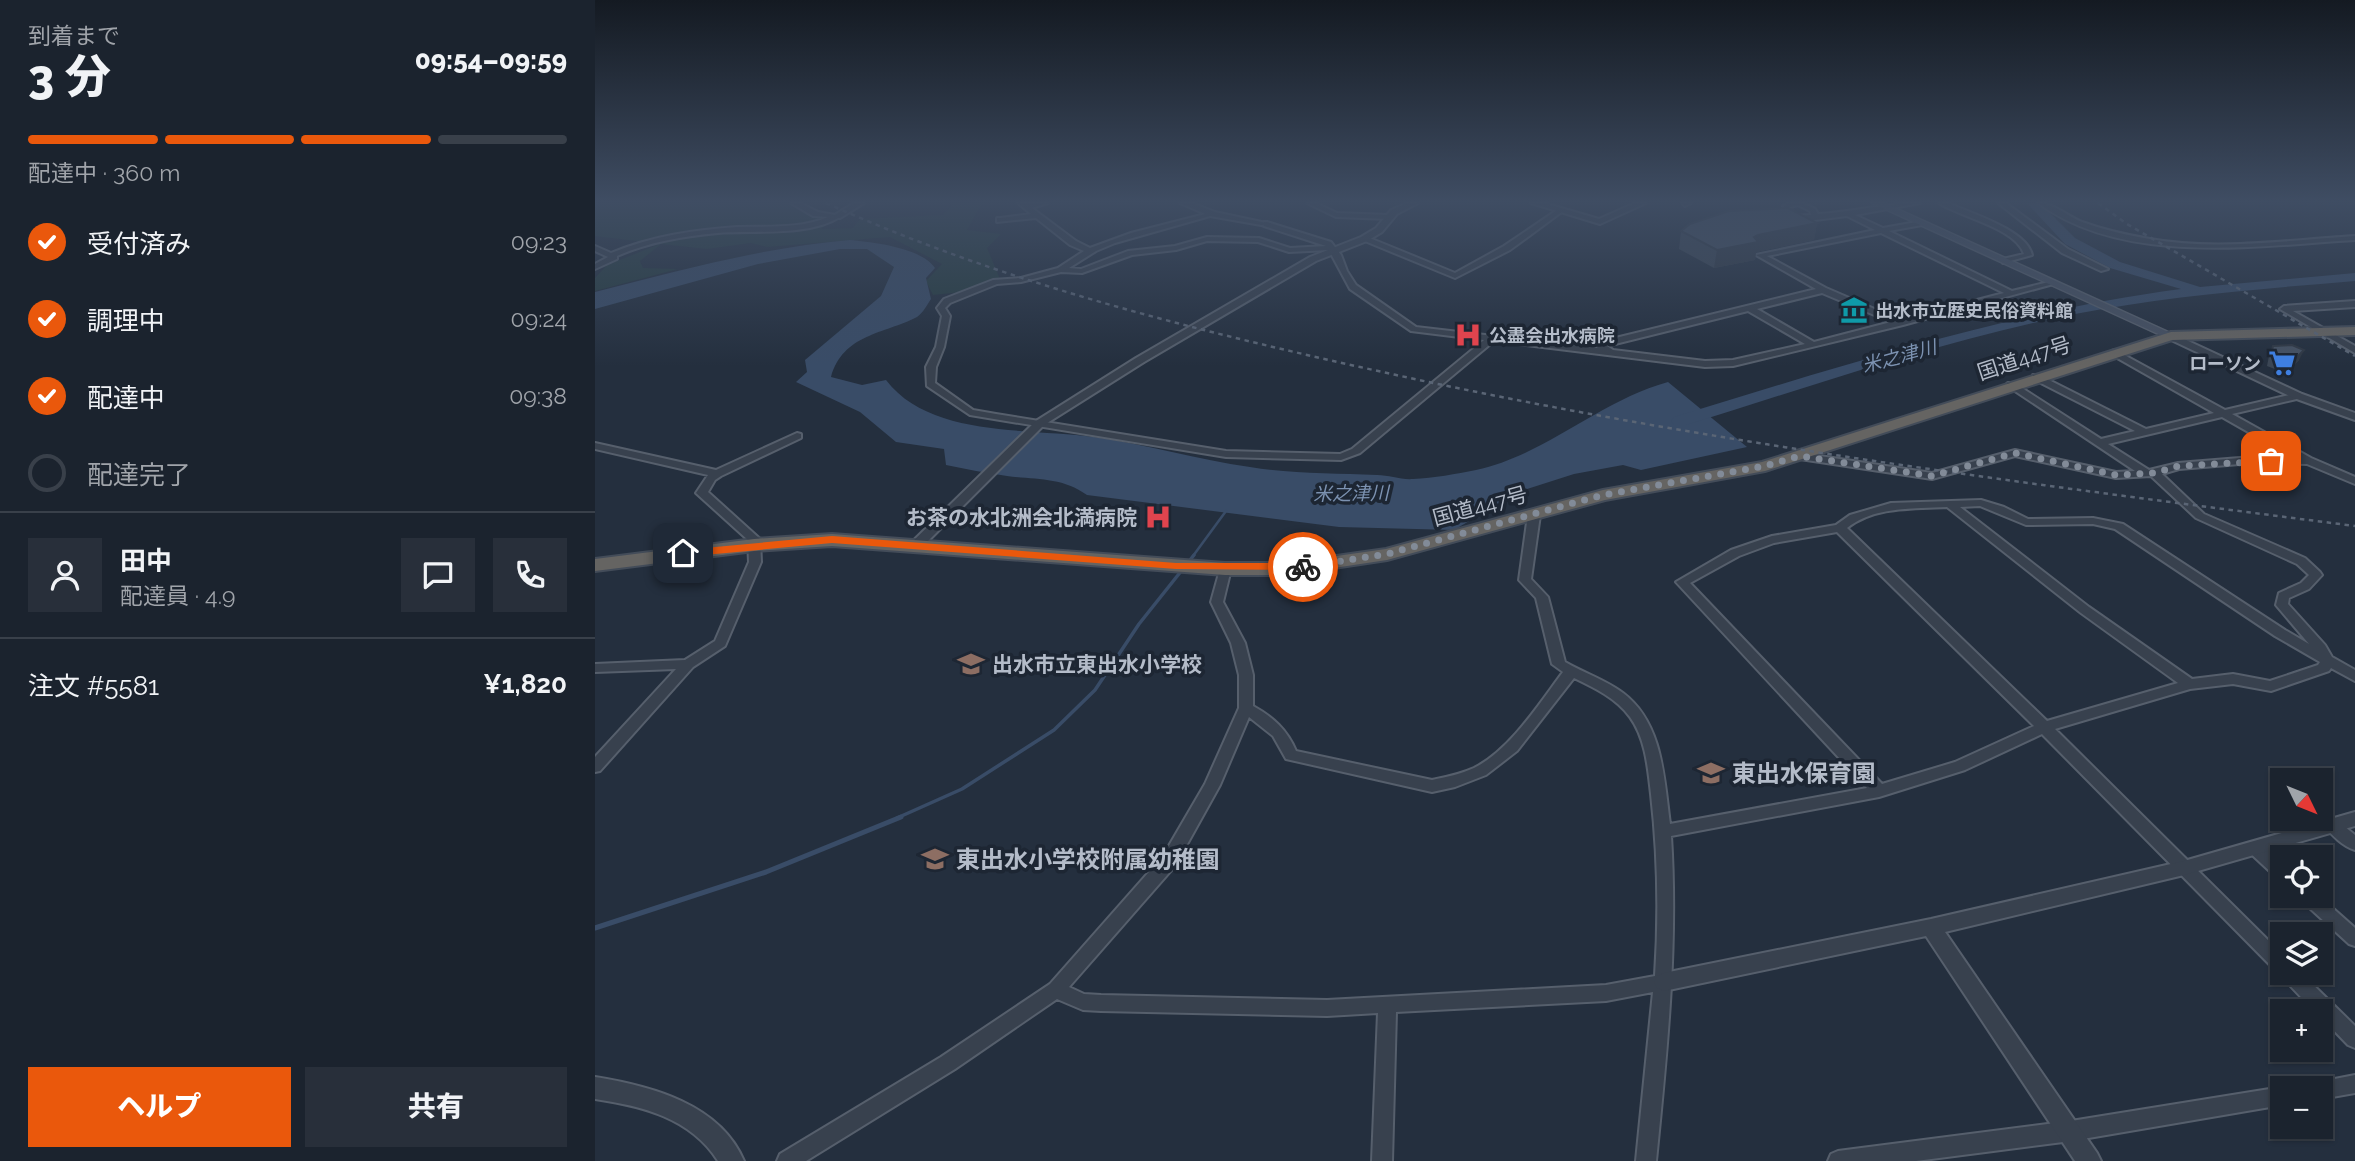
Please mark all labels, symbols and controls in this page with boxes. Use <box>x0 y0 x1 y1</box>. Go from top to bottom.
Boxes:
text: 到着まで <box>28 22 120 49</box>
text: 09:54–09:59 <box>415 45 567 75</box>
text: 3 分 <box>28 50 111 104</box>
text: 配達中 · 360 m <box>28 159 180 186</box>
icon: check <box>28 223 66 261</box>
text: 09:23 <box>511 228 567 255</box>
text: 受付済み <box>87 229 191 259</box>
museum icon: 出水市立歴史民俗資料館 <box>1839 295 1869 325</box>
icon: check <box>28 300 66 338</box>
place label: 出水市立歴史民俗資料館 <box>1875 300 2073 321</box>
text: 09:24 <box>511 305 567 332</box>
text: 調理中 <box>87 306 165 336</box>
hospital icon: 公盡会出水病院 <box>1453 320 1483 350</box>
place label: 公盡会出水病院 <box>1489 325 1615 346</box>
street label: 国道447号 <box>1974 331 2074 385</box>
water label: 米之津川 <box>1859 335 1940 376</box>
supermarket icon: ローソン <box>2267 348 2297 378</box>
place label: ローソン <box>2189 353 2261 374</box>
icon: check <box>28 377 66 415</box>
text: 09:38 <box>509 382 567 409</box>
text: 配達中 <box>87 383 165 413</box>
pin <box>2241 431 2301 491</box>
icon: bag <box>2252 442 2290 480</box>
text: 配達完了 <box>87 460 191 490</box>
water label: 米之津川 <box>1313 481 1391 505</box>
street label: 国道447号 <box>1430 481 1530 531</box>
hospital icon: お茶の水北洲会北満病院 <box>1143 502 1173 532</box>
place label: お茶の水北洲会北満病院 <box>906 505 1137 530</box>
pin <box>653 523 713 583</box>
courier <box>1268 532 1338 602</box>
icon: home <box>664 534 702 572</box>
button: person <box>28 538 102 612</box>
button: chat <box>401 538 475 612</box>
button: phone <box>493 538 567 612</box>
text: 田中 <box>120 546 172 576</box>
icon: bike <box>1284 548 1322 586</box>
text: 配達員 · 4.9 <box>120 582 235 609</box>
school or university icon: 出水市立東出水小学校 <box>956 649 986 679</box>
place label: 出水市立東出水小学校 <box>992 652 1202 677</box>
text: ¥1,820 <box>483 669 567 699</box>
text: 注文 #5581 <box>28 671 159 701</box>
school or university icon: 東出水保育園 <box>1696 758 1726 788</box>
place label: 東出水保育園 <box>1732 759 1876 788</box>
north arrow <box>2270 768 2333 831</box>
map controls <box>2270 768 2333 1139</box>
school or university icon: 東出水小学校附属幼稚園 <box>920 844 950 874</box>
place label: 東出水小学校附属幼稚園 <box>956 845 1220 874</box>
button: locate <box>2270 845 2333 908</box>
button: layers <box>2270 922 2333 985</box>
button: + <box>2270 999 2333 1062</box>
button: ヘルプ <box>28 1067 291 1147</box>
button: 共有 <box>305 1067 567 1147</box>
button: − <box>2270 1076 2333 1139</box>

